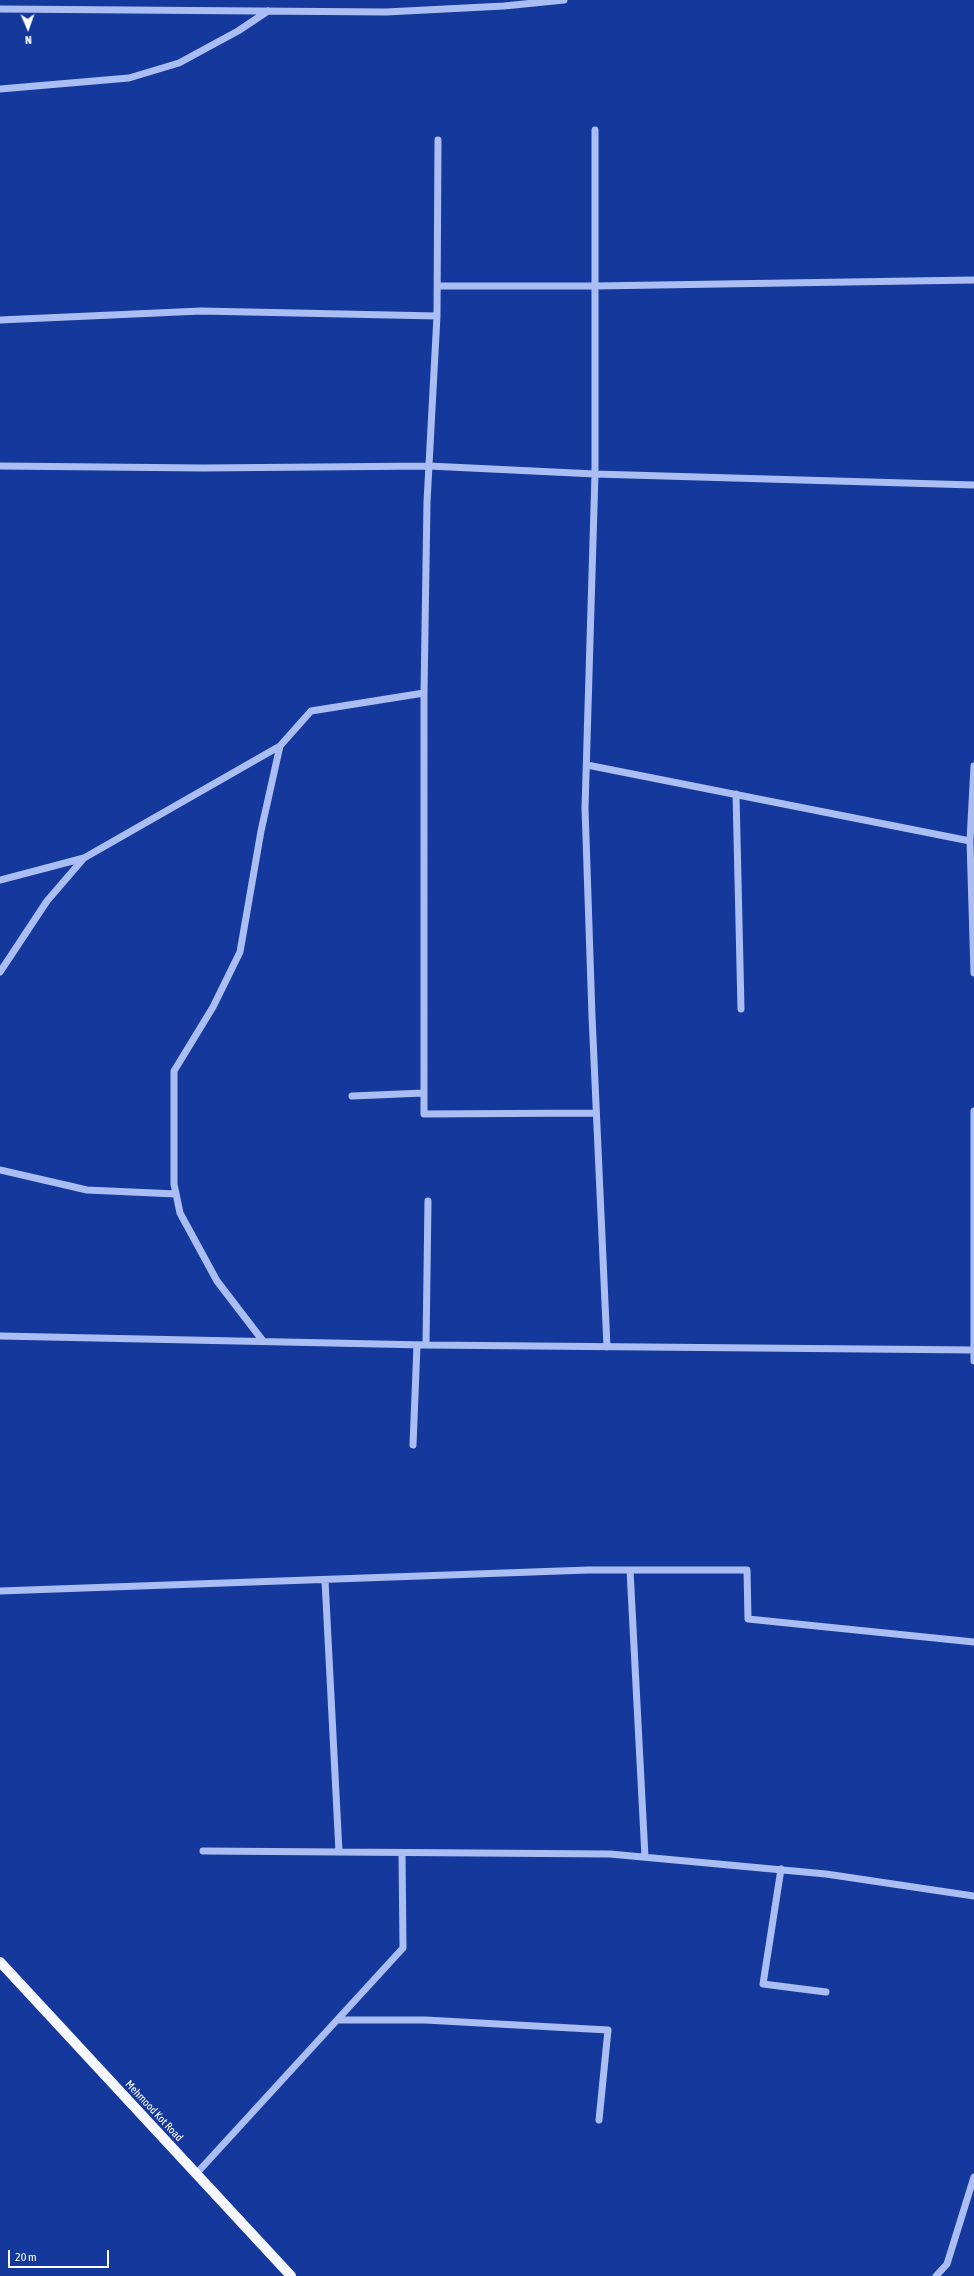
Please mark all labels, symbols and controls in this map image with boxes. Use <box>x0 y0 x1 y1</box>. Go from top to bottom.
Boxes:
north arrow <box>8 8 48 48</box>
text: N <box>25 34 32 46</box>
street label: Mehmood Kot Road <box>122 2078 186 2144</box>
scale bar <box>10 2242 111 2268</box>
text: 20 m <box>15 2250 37 2264</box>

